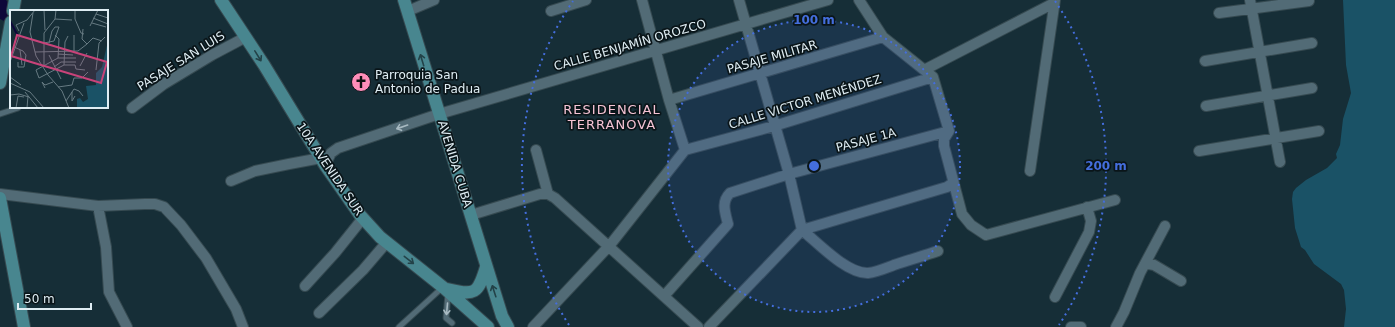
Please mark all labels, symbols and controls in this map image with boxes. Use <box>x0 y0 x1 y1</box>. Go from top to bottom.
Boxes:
inset map <box>10 10 108 108</box>
text: 100 m <box>793 13 835 27</box>
street label: CALLE BENJAMÍN OROZCO <box>552 16 708 73</box>
street label: PASAJE SAN LUIS <box>135 28 227 94</box>
street label: PASAJE MILITAR <box>725 37 819 77</box>
one-way arrow <box>254 50 262 61</box>
one-way arrow <box>418 53 425 66</box>
place label: Parroquia San Antonio de Padua <box>375 68 480 96</box>
church icon: Parroquia San Antonio de Padua <box>350 71 372 93</box>
street label: CALLE VICTOR MENÉNDEZ <box>727 71 883 132</box>
district label: RESIDENCIAL TERRANOVA <box>563 102 661 132</box>
street label: AVENIDA CUBA <box>435 119 475 210</box>
street label: 10A AVENIDA SUR <box>294 120 366 218</box>
one-way arrow <box>396 124 409 131</box>
street label: PASAJE 1A <box>834 125 898 155</box>
centre of rings <box>807 159 821 173</box>
text: 200 m <box>1085 159 1127 173</box>
one-way arrow <box>403 256 414 265</box>
scale bar <box>18 285 91 311</box>
one-way arrow <box>490 285 497 298</box>
text: 50 m <box>24 292 55 306</box>
one-way arrow <box>443 302 450 315</box>

